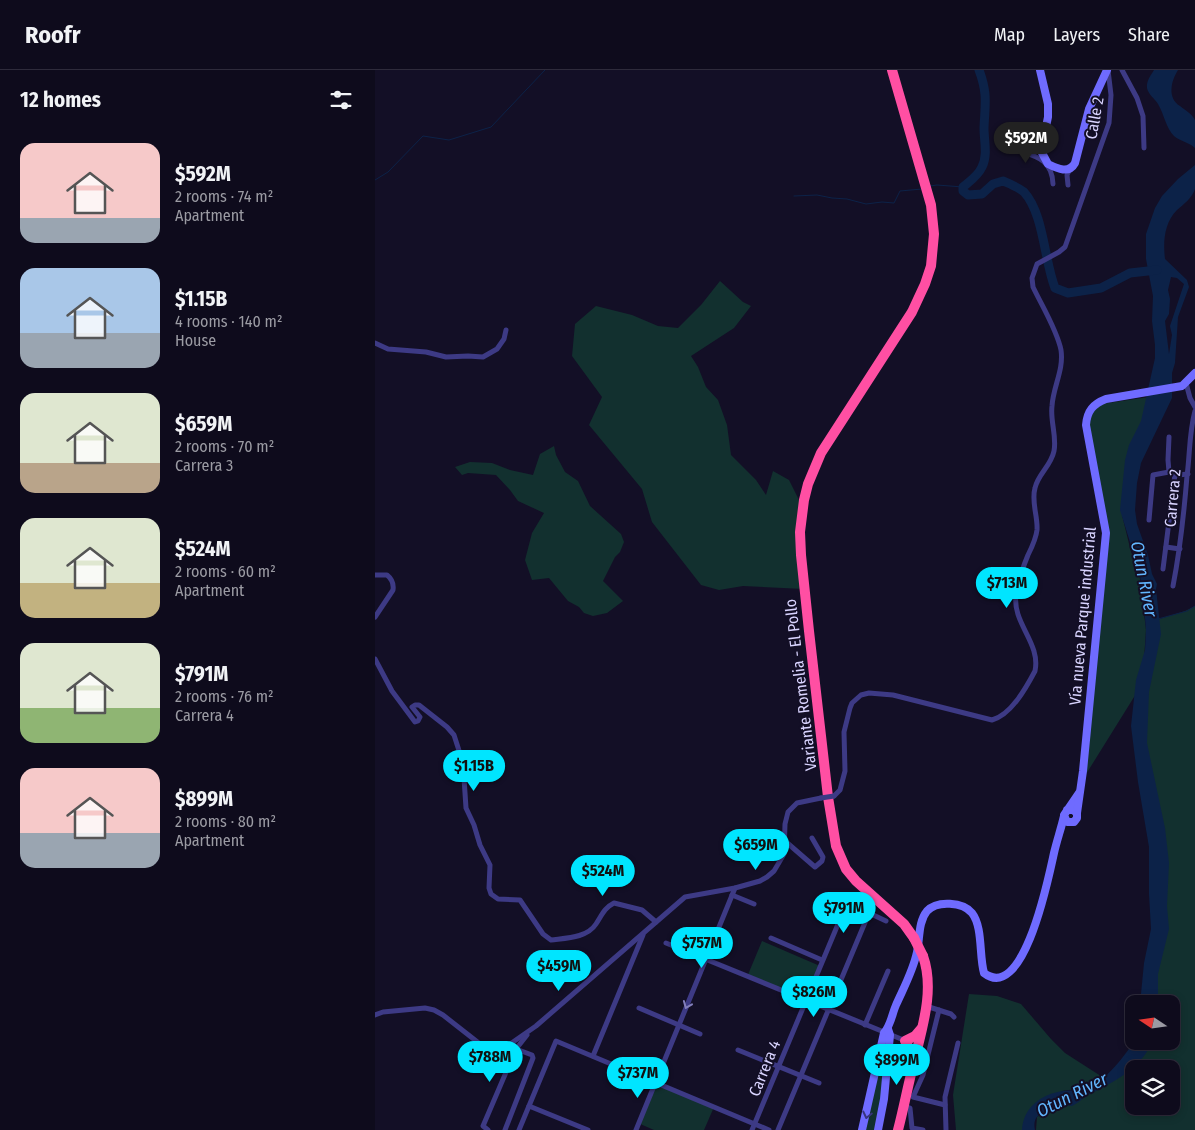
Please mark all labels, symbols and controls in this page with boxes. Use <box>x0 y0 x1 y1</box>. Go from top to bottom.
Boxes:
text: Roofr <box>25 21 80 49</box>
text: Map <box>994 24 1025 46</box>
text: Layers <box>1053 24 1100 46</box>
text: Share <box>1128 24 1170 46</box>
icon: filters <box>327 86 355 114</box>
text: 12 homes <box>20 87 101 113</box>
street label: Calle 2 <box>1081 95 1108 141</box>
pin: $592M <box>991 122 1061 164</box>
text: $592M <box>1005 128 1047 147</box>
text: $592M <box>175 161 231 187</box>
icon: home <box>60 163 120 223</box>
text: 2 rooms · 74 m² <box>175 187 273 206</box>
text: Apartment <box>175 206 244 225</box>
text: $1.15B <box>175 286 227 312</box>
icon: home <box>60 288 120 348</box>
text: 4 rooms · 140 m² <box>175 312 283 331</box>
text: House <box>175 331 216 350</box>
text: $659M <box>175 411 232 437</box>
icon: home <box>60 413 120 473</box>
text: 2 rooms · 70 m² <box>175 437 274 456</box>
text: Carrera 3 <box>175 456 233 475</box>
street label: Carrera 2 <box>1160 468 1184 528</box>
street label: Vía nueva Parque industrial <box>1065 526 1100 706</box>
text: $524M <box>175 536 231 562</box>
icon: home <box>60 538 120 598</box>
water label: Otun River <box>1126 539 1162 620</box>
text: 2 rooms · 60 m² <box>175 562 276 581</box>
pin: $713M <box>972 566 1042 609</box>
text: $713M <box>987 573 1027 592</box>
text: Apartment <box>175 581 244 600</box>
street label: Variante Romelia - El Pollo <box>781 598 820 772</box>
text: $791M <box>175 661 228 687</box>
icon: home <box>60 663 120 723</box>
text: 2 rooms · 76 m² <box>175 687 274 706</box>
text: Carrera 4 <box>175 706 234 725</box>
pin: $1.15B <box>433 750 515 792</box>
text: $1.15B <box>454 756 494 775</box>
text: $899M <box>175 786 233 812</box>
icon: home <box>60 788 120 848</box>
text: 2 rooms · 80 m² <box>175 812 276 831</box>
pin: $659M <box>721 828 791 871</box>
text: Apartment <box>175 831 244 850</box>
text: $659M <box>734 835 778 854</box>
pin: $524M <box>568 854 638 897</box>
text: $524M <box>582 861 624 880</box>
pin: $791M <box>809 892 879 934</box>
text: $791M <box>824 898 864 917</box>
pin: $757M <box>667 926 737 969</box>
text: $757M <box>682 933 722 952</box>
pin: $459M <box>524 950 594 992</box>
text: $459M <box>537 956 581 975</box>
pin: $826M <box>779 976 849 1018</box>
text: $826M <box>792 982 836 1001</box>
north arrow <box>1125 995 1180 1050</box>
map controls <box>1125 995 1180 1115</box>
one-way arrow <box>683 1000 693 1009</box>
street label: Carrera 4 <box>745 1037 784 1099</box>
pin: $788M <box>455 1040 525 1083</box>
pin: $899M <box>862 1044 932 1086</box>
text: $788M <box>469 1047 511 1066</box>
text: $899M <box>875 1050 919 1069</box>
pin: $737M <box>603 1056 673 1099</box>
button: layers <box>1125 1060 1180 1115</box>
text: $737M <box>618 1063 658 1082</box>
water label: Otun River <box>1033 1067 1112 1122</box>
one-way arrow <box>862 1110 873 1119</box>

